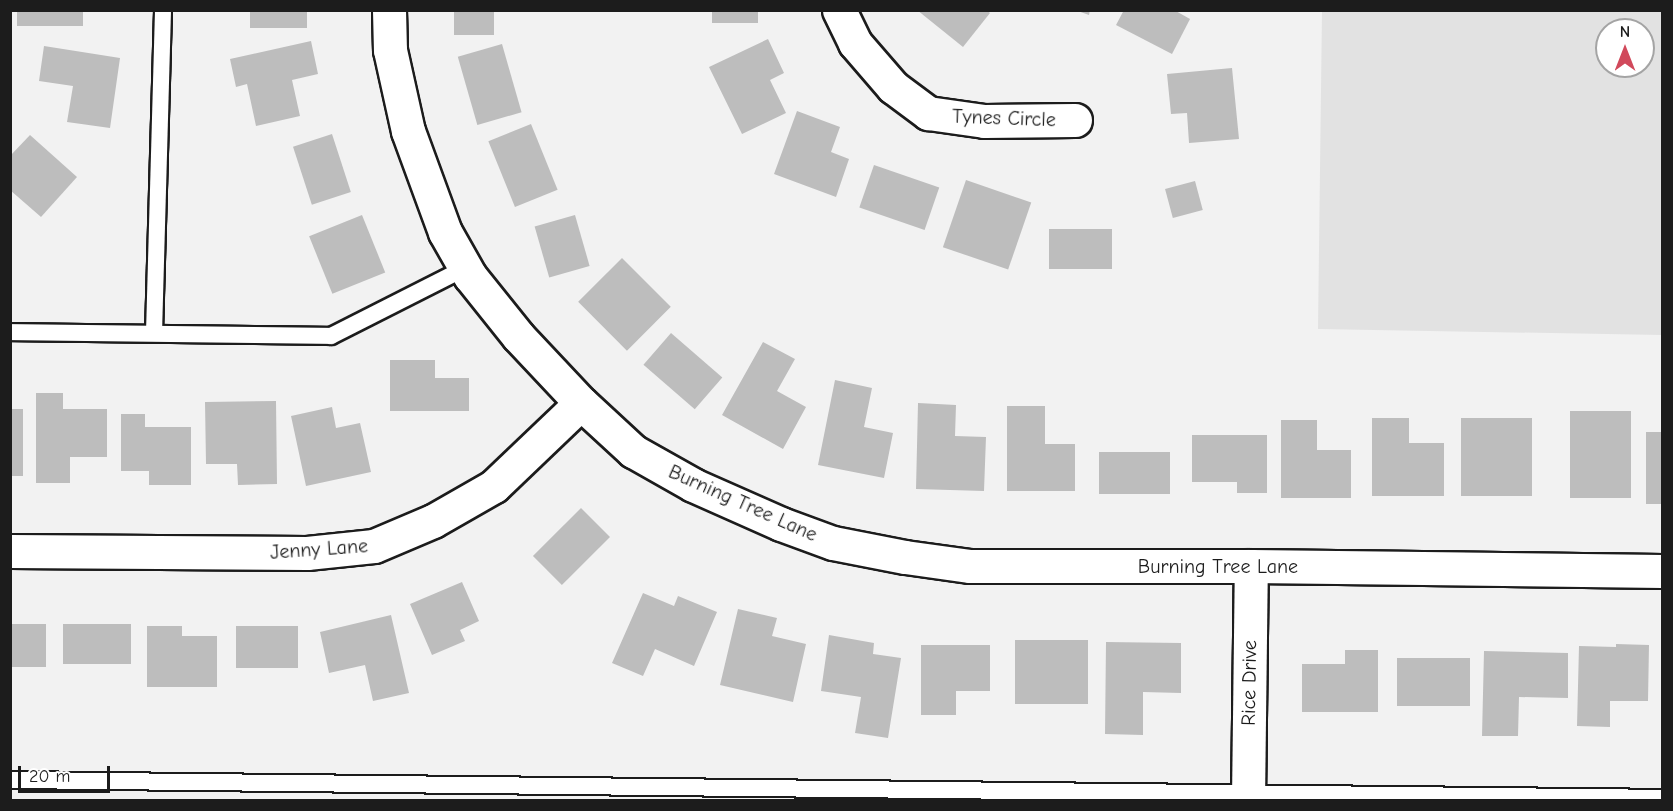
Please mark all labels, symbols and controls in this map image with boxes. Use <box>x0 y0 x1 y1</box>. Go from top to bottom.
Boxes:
north arrow <box>1595 18 1655 78</box>
text: N <box>1620 23 1630 41</box>
street label: Tynes Circle <box>952 104 1056 132</box>
street label: Burning Tree Lane <box>665 459 821 547</box>
street label: Jenny Lane <box>269 534 369 564</box>
street label: Burning Tree Lane <box>1138 554 1298 578</box>
street label: Rice Drive <box>1236 640 1262 726</box>
scale bar <box>21 754 112 792</box>
text: 20 m <box>29 766 70 787</box>

